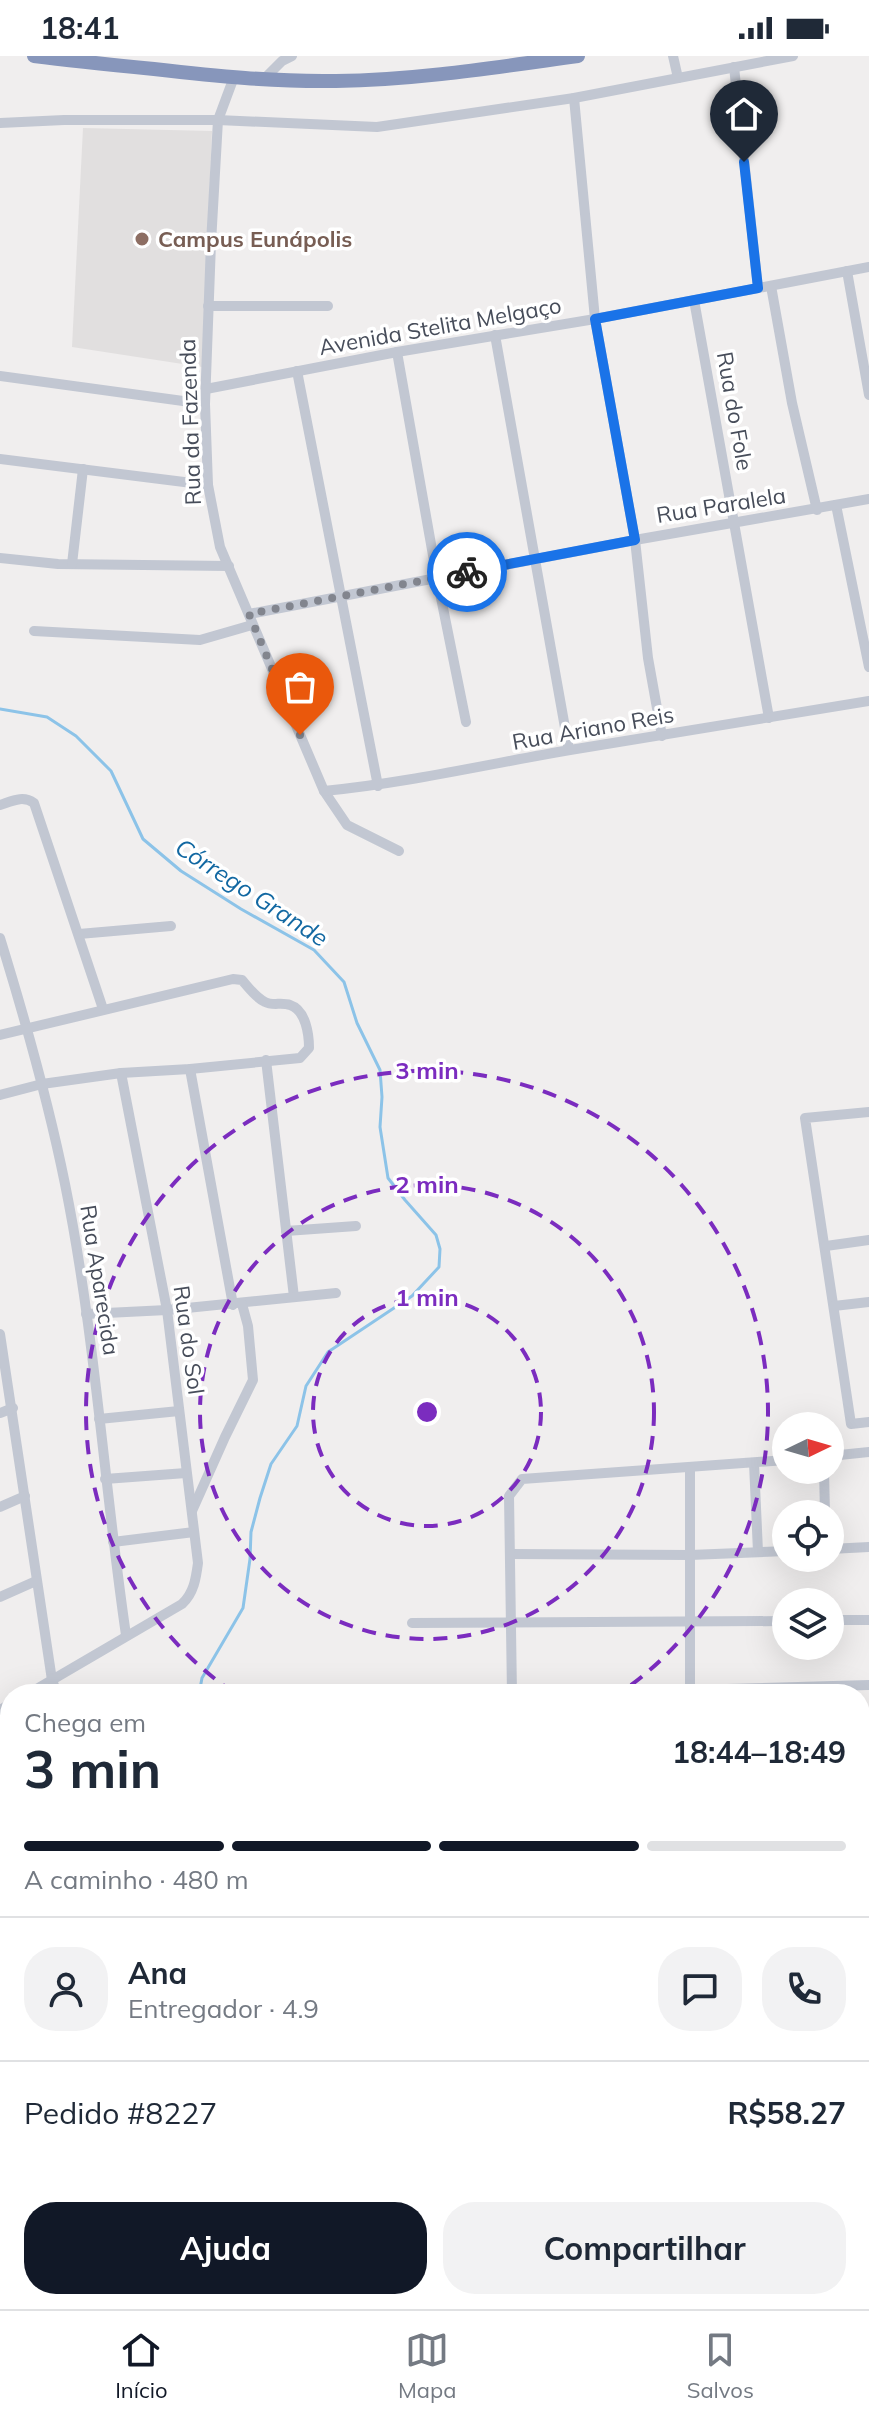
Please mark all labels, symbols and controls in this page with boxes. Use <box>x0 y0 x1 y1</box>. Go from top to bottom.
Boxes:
text: 18:41 <box>40 9 119 47</box>
pin <box>710 80 778 162</box>
icon: home <box>722 92 766 136</box>
place label: Campus Eunápolis <box>158 225 352 253</box>
marker: Campus Eunápolis <box>133 230 151 248</box>
street label: Avenida Stelita Melgaço <box>317 291 563 361</box>
street label: Rua da Fazenda <box>173 338 207 506</box>
street label: Rua do Fole <box>711 349 759 473</box>
street label: Rua Paralela <box>654 481 788 529</box>
courier <box>427 532 507 612</box>
icon: bike <box>445 550 489 594</box>
pin <box>266 653 334 735</box>
icon: bag <box>278 665 322 709</box>
street label: Rua Ariano Reis <box>510 700 676 756</box>
water label: Córrego Grande <box>170 831 334 953</box>
text: 3 min <box>395 1055 459 1085</box>
text: 2 min <box>395 1169 459 1199</box>
street label: Rua Aparecida <box>74 1203 126 1357</box>
text: 1 min <box>395 1282 459 1312</box>
street label: Rua do Sol <box>167 1284 211 1396</box>
centre of rings <box>413 1398 441 1426</box>
north arrow <box>772 1412 844 1484</box>
map controls <box>772 1412 844 1660</box>
button: locate <box>772 1500 844 1572</box>
button: layers <box>772 1588 844 1660</box>
text: Chega em <box>24 1706 146 1739</box>
text: 18:44–18:49 <box>672 1733 846 1771</box>
text: 3 min <box>24 1736 161 1801</box>
text: A caminho · 480 m <box>24 1863 249 1896</box>
button: person <box>24 1947 108 2031</box>
button: chat <box>658 1947 742 2031</box>
button: phone <box>762 1947 846 2031</box>
text: Ana <box>128 1954 187 1992</box>
text: Entregador · 4.9 <box>128 1992 319 2025</box>
text: Pedido #8227 <box>24 2094 217 2132</box>
text: R$58.27 <box>728 2094 846 2132</box>
button: Ajuda <box>24 2202 427 2294</box>
button: Compartilhar <box>443 2202 846 2294</box>
tab: Início <box>115 2328 168 2404</box>
tab: Mapa <box>398 2328 456 2404</box>
tab: Salvos <box>687 2328 754 2404</box>

